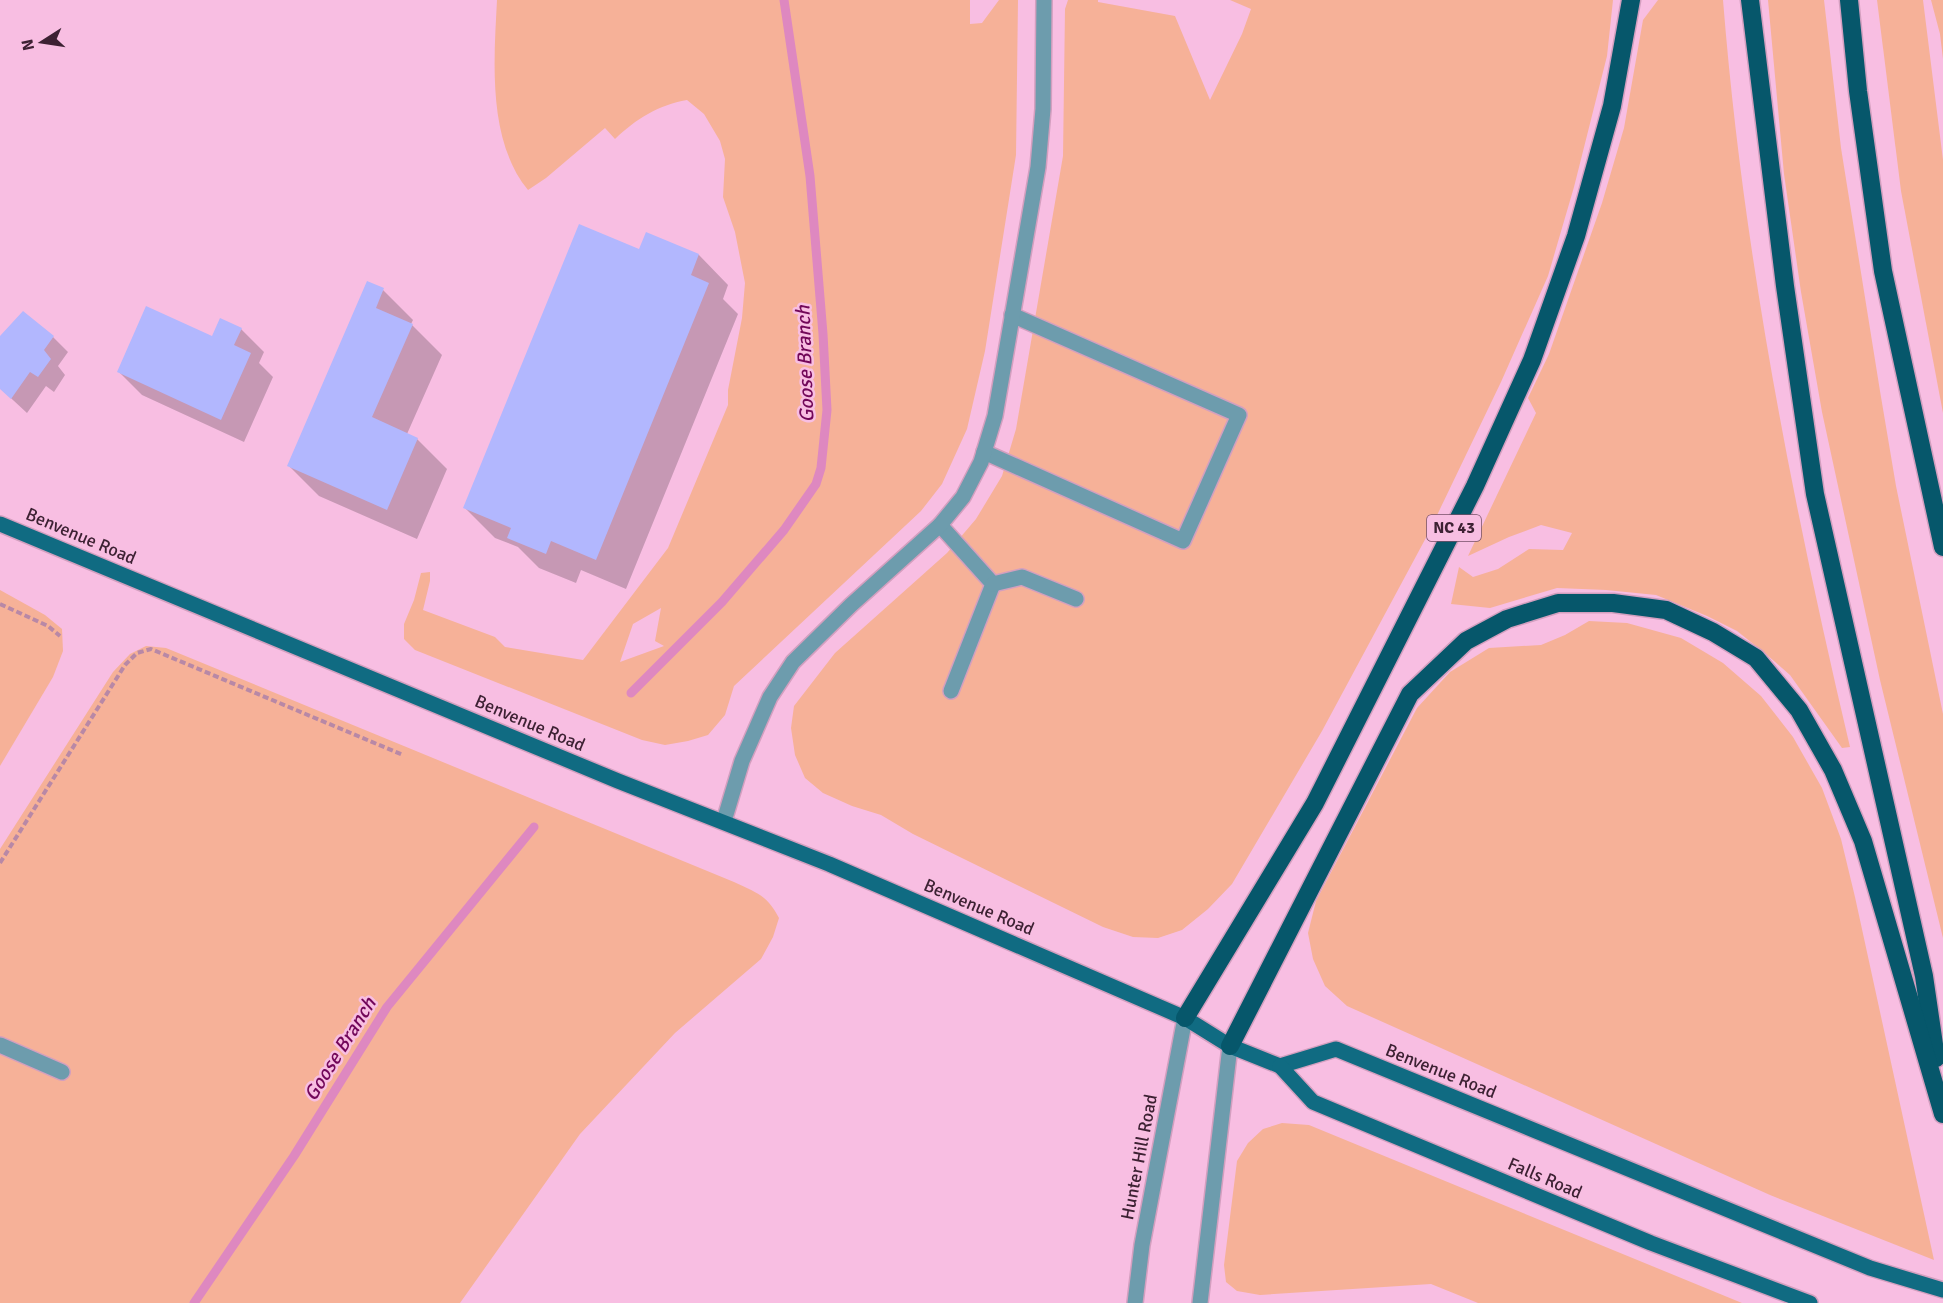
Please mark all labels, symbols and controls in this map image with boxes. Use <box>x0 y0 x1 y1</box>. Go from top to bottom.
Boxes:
north arrow <box>12 12 72 72</box>
text: N <box>17 37 39 52</box>
water label: Goose Branch <box>790 304 820 423</box>
street label: Benvenue Road <box>23 503 139 569</box>
road number: NC 43 <box>1427 515 1481 541</box>
street label: Benvenue Road <box>472 690 588 756</box>
street label: Benvenue Road <box>921 874 1037 940</box>
water label: Goose Branch <box>298 992 382 1105</box>
street label: Benvenue Road <box>1382 1039 1500 1103</box>
street label: Hunter Hill Road <box>1116 1092 1162 1222</box>
street label: Falls Road <box>1505 1153 1585 1203</box>

